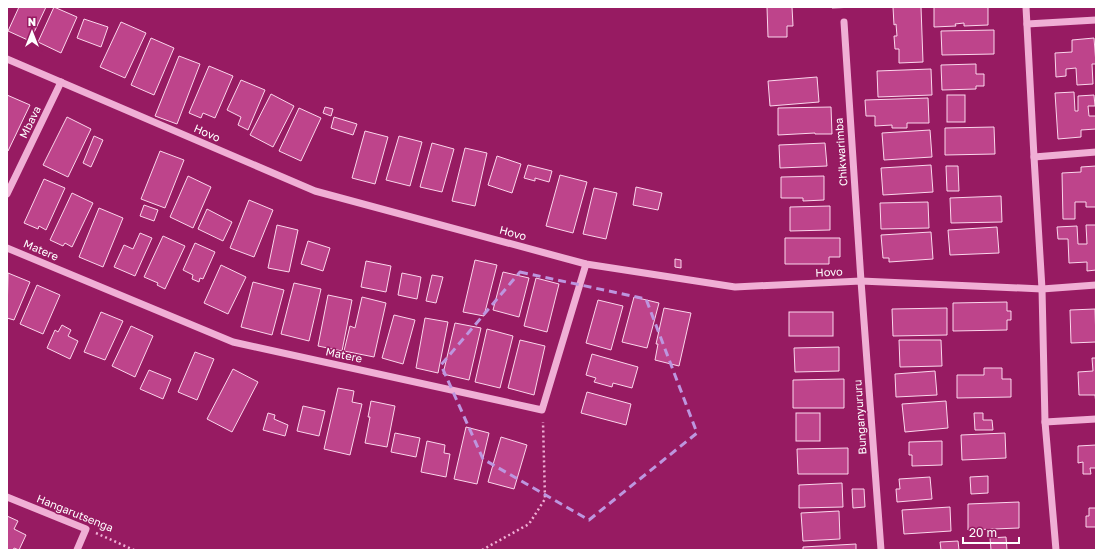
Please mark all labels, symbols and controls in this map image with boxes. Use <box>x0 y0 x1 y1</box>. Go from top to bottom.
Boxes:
north arrow <box>12 12 52 52</box>
text: N <box>28 15 36 28</box>
street label: Mbava <box>16 104 43 140</box>
street label: Chikwarimba <box>832 117 849 187</box>
street label: Hovo <box>192 121 223 144</box>
street label: Hovo <box>498 223 528 242</box>
street label: Matere <box>22 236 61 263</box>
street label: Hovo <box>815 264 843 279</box>
street label: Matere <box>325 344 364 365</box>
street label: Bunganyururu <box>850 379 869 455</box>
street label: Hangarutsenga <box>35 491 115 534</box>
scale bar <box>963 519 1019 545</box>
text: 20 m <box>969 525 997 540</box>

